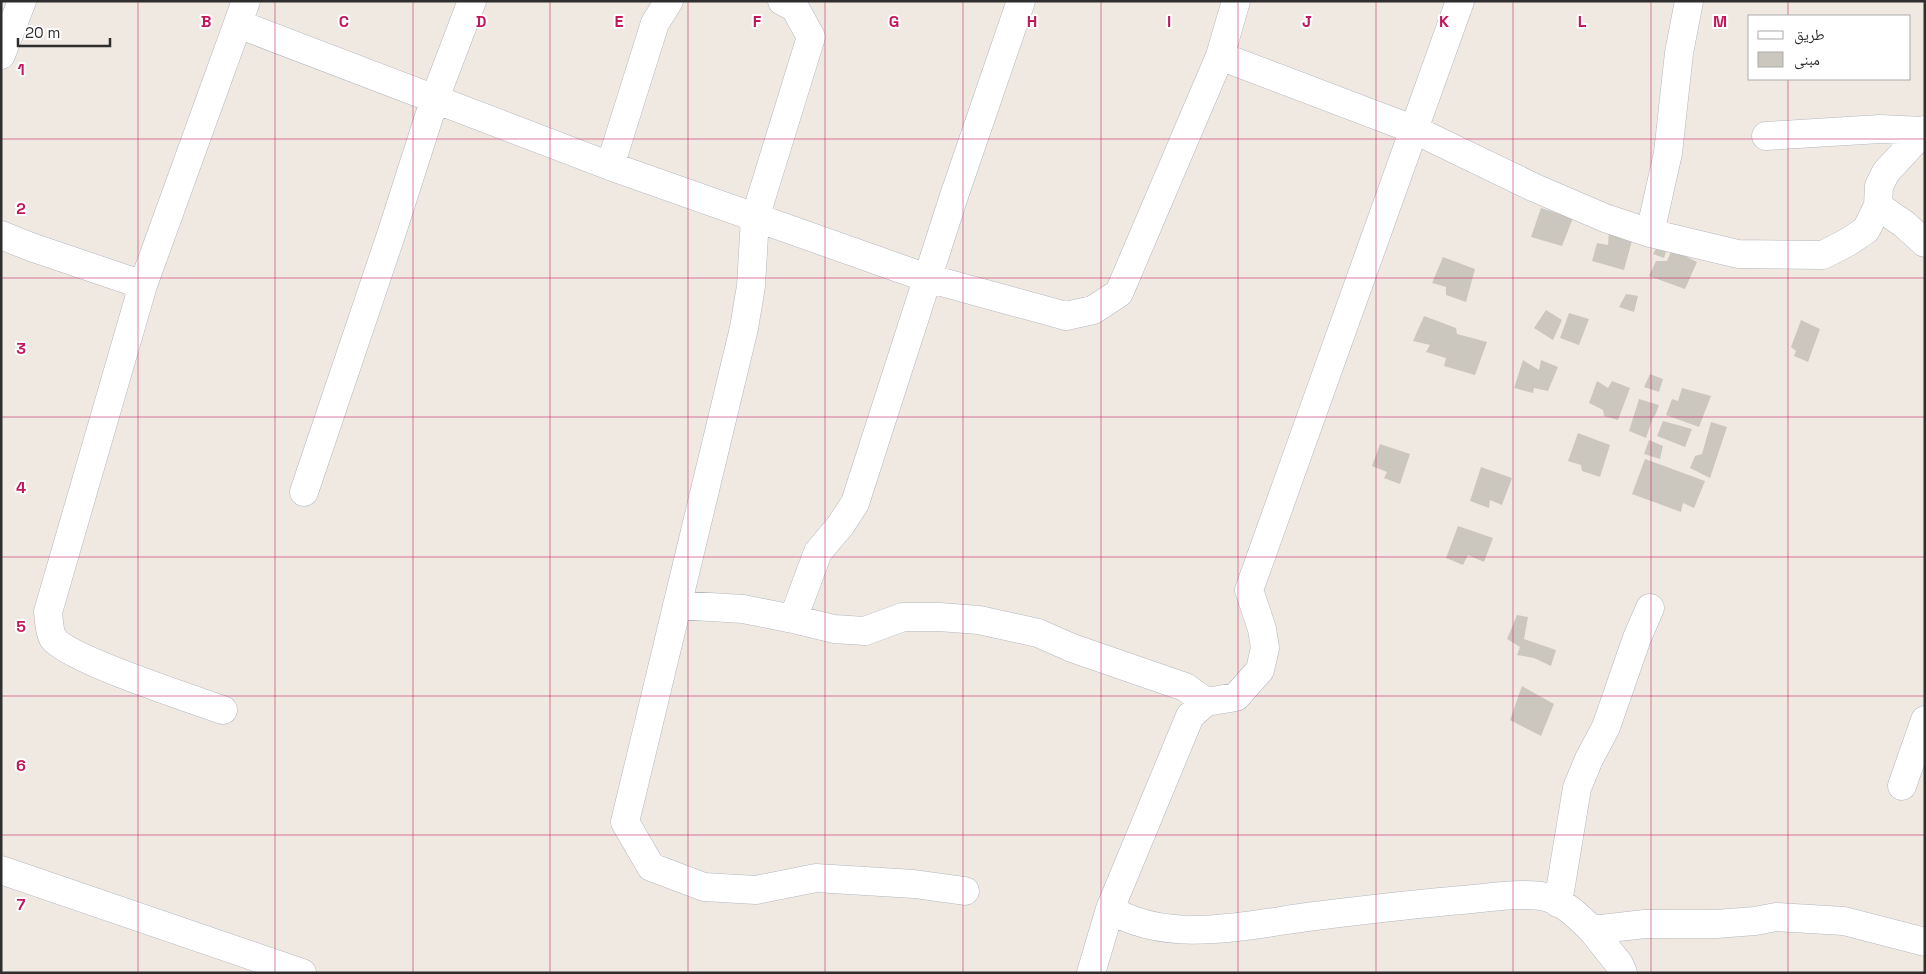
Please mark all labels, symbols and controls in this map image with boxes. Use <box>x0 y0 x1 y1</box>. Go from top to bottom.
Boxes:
text: B <box>201 11 211 32</box>
text: C <box>339 11 349 32</box>
text: D <box>476 11 486 32</box>
text: E <box>615 11 624 32</box>
text: F <box>753 11 762 32</box>
text: G <box>889 11 899 32</box>
text: H <box>1027 11 1037 32</box>
text: I <box>1167 11 1171 32</box>
text: J <box>1302 11 1312 32</box>
text: K <box>1439 11 1449 32</box>
text: L <box>1578 11 1587 32</box>
text: M <box>1713 11 1727 32</box>
scale bar <box>18 15 110 47</box>
legend <box>1748 15 1911 80</box>
text: 20 m <box>25 23 60 42</box>
text: طريق <box>1794 25 1825 45</box>
text: مبنى <box>1794 50 1820 70</box>
text: 1 <box>17 59 25 80</box>
text: 2 <box>16 198 26 219</box>
text: 3 <box>16 338 26 359</box>
text: 4 <box>16 477 26 498</box>
text: 5 <box>16 616 26 637</box>
text: 6 <box>16 755 26 776</box>
text: 7 <box>17 894 26 915</box>

